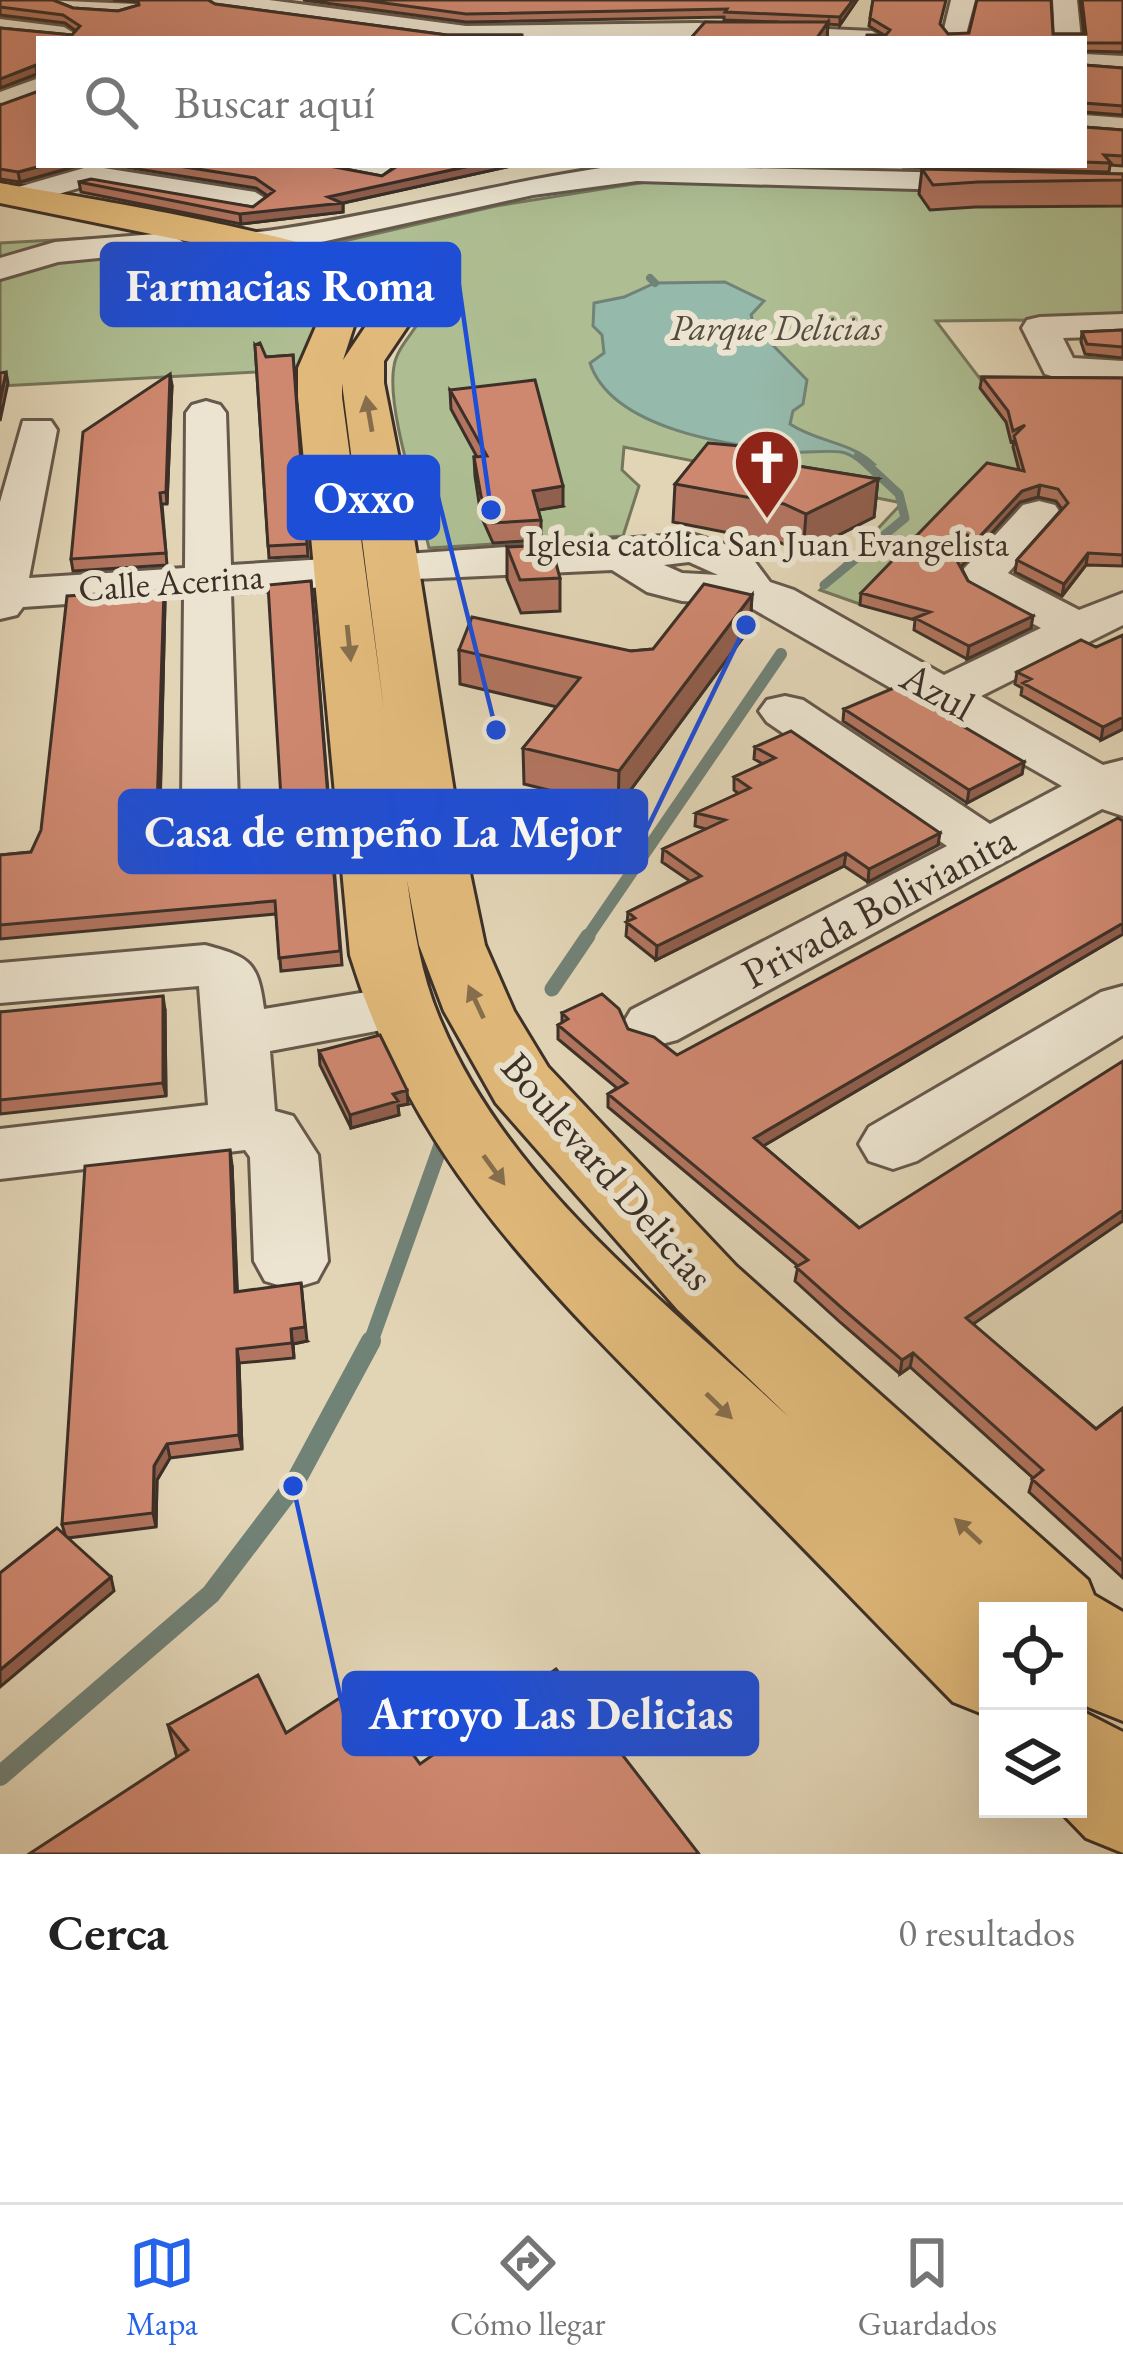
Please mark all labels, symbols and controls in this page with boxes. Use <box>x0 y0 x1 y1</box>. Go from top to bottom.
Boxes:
search box <box>36 36 1087 168</box>
icon: search <box>78 69 144 135</box>
text: Buscar aquí <box>174 73 374 131</box>
callout: Farmacias Roma <box>102 244 459 325</box>
text: Farmacias Roma <box>125 256 435 314</box>
park label: Parque Delicias <box>670 304 883 351</box>
one-way arrow <box>360 395 379 432</box>
church icon: Iglesia católica San Juan Evangelista <box>732 427 802 521</box>
callout: Oxxo <box>289 457 438 538</box>
text: Oxxo <box>313 468 415 526</box>
place label: Iglesia católica San Juan Evangelista <box>525 520 1010 567</box>
street label: Calle Acerina <box>77 552 266 612</box>
one-way arrow <box>340 625 359 662</box>
street label: Azul <box>890 648 985 734</box>
callout: Casa de empeño La Mejor <box>120 791 646 872</box>
text: Casa de empeño La Mejor <box>144 802 622 861</box>
street label: Privada Bolivianita <box>732 811 1024 1001</box>
one-way arrow <box>466 984 486 1019</box>
street label: Boulevard Delicias <box>489 1040 727 1302</box>
one-way arrow <box>482 1154 506 1186</box>
one-way arrow <box>704 1392 733 1420</box>
one-way arrow <box>954 1518 983 1546</box>
map controls <box>979 1602 1087 1818</box>
button: locate <box>979 1602 1087 1710</box>
callout: Arroyo Las Delicias <box>344 1673 757 1754</box>
text: Arroyo Las Delicias <box>367 1684 734 1742</box>
button: layers <box>979 1710 1087 1818</box>
text: Cerca <box>48 1899 168 1965</box>
text: 0 resultados <box>898 1907 1075 1958</box>
tab: Mapa <box>126 2230 198 2345</box>
tab: Cómo llegar <box>450 2230 606 2345</box>
tab: Guardados <box>858 2230 997 2345</box>

